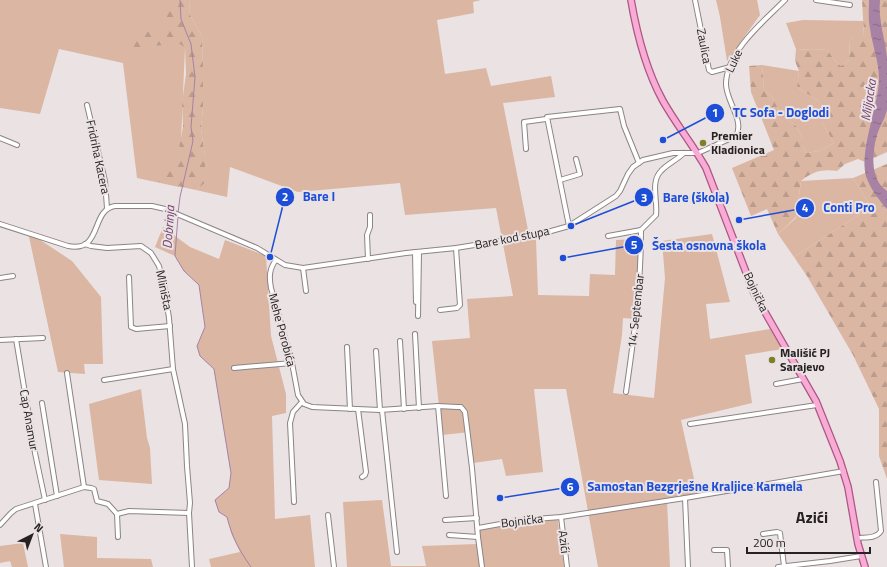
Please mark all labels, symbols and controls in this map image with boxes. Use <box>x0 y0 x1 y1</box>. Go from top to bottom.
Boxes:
street label: Zaulica <box>692 27 717 65</box>
street label: Luke <box>720 46 747 76</box>
water label: Miljacka <box>855 76 881 122</box>
callout: TC Sofa - Doglodi <box>705 100 837 125</box>
text: TC Sofa - Doglodi <box>733 102 829 122</box>
text: 1 <box>712 103 718 122</box>
street label: Fridriha Kacera <box>81 118 116 196</box>
place label: Premier Kladionica <box>711 126 765 159</box>
marker: Premier Kladionica <box>698 138 708 148</box>
callout: Bare I <box>275 184 344 209</box>
callout: Bare (škola) <box>634 185 737 210</box>
text: Bare I <box>303 186 335 206</box>
text: 2 <box>282 187 288 206</box>
text: Bare (škola) <box>663 187 729 207</box>
text: 3 <box>641 188 647 207</box>
callout: Conti Pro <box>795 195 883 220</box>
text: Conti Pro <box>823 197 875 217</box>
text: 4 <box>802 198 809 217</box>
water label: Dobrinja <box>157 203 180 249</box>
street label: Bare kod stupa <box>473 221 551 254</box>
callout: Šesta osnovna škola <box>624 233 774 258</box>
text: 5 <box>631 235 638 254</box>
text: Šesta osnovna škola <box>652 235 766 255</box>
street label: Mliništa <box>151 268 178 312</box>
street label: Bojnička <box>739 269 774 315</box>
street label: 14. Septembar <box>622 273 649 349</box>
street label: Mehe Porobića <box>264 291 301 369</box>
place label: Mališić PJ Sarajevo <box>780 343 830 376</box>
marker: Mališić PJ Sarajevo <box>767 355 777 365</box>
street label: Cap Anamur <box>15 388 44 452</box>
callout: Samostan Bezgrješne Kraljice Karmela <box>560 474 811 499</box>
text: Samostan Bezgrješne Kraljice Karmela <box>587 476 803 496</box>
text: 6 <box>567 477 574 496</box>
district label: Azići <box>796 505 828 529</box>
street label: Bojnička <box>500 508 544 533</box>
north arrow <box>12 515 52 555</box>
text: N <box>31 519 47 536</box>
street label: Azići <box>554 529 575 555</box>
scale bar <box>747 529 870 555</box>
text: 200 m <box>753 533 786 552</box>

